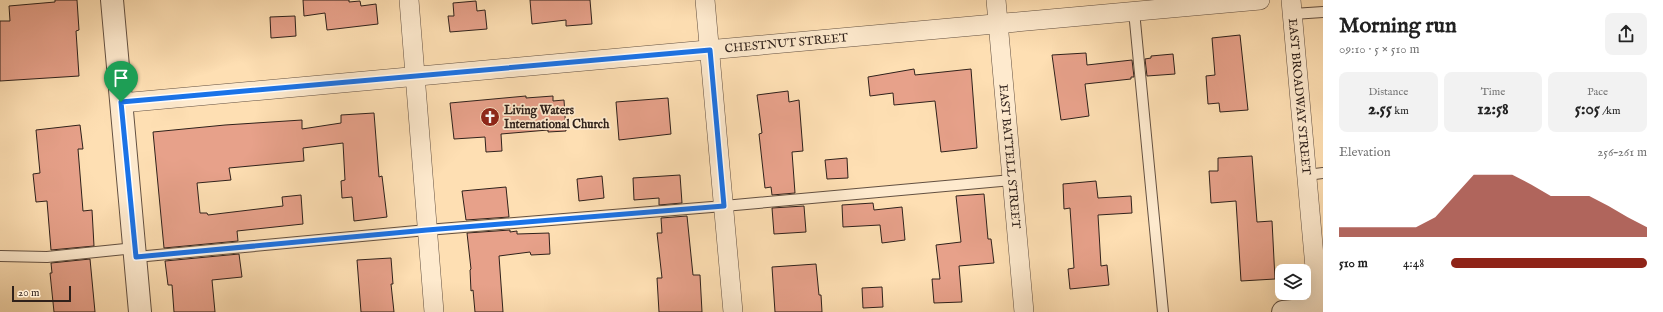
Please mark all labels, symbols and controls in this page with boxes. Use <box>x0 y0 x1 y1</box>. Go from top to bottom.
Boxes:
text: Morning run <box>1339 12 1457 40</box>
button: share <box>1605 13 1647 55</box>
street label: EAST BROADWAY STREET <box>1285 18 1314 176</box>
street label: CHESTNUT STREET <box>724 30 849 56</box>
text: 09:10 · 5 × 510 m <box>1339 41 1420 58</box>
pin <box>104 61 138 102</box>
icon: arrive <box>110 67 132 89</box>
street label: EAST BATTELL STREET <box>996 84 1024 229</box>
text: Distance <box>1368 85 1408 99</box>
text: Time <box>1481 85 1505 99</box>
text: Pace <box>1587 85 1608 99</box>
text: 2.55 <box>1368 99 1392 120</box>
text: 12:58 <box>1477 99 1509 120</box>
text: 5:05 <box>1575 99 1600 120</box>
place label: Living Waters International Church <box>503 103 610 132</box>
text: km <box>1392 104 1409 118</box>
text: /km <box>1600 104 1621 118</box>
church icon: Living Waters International Church <box>479 106 501 128</box>
text: Elevation <box>1339 144 1391 161</box>
text: 256–261 m <box>1597 144 1647 161</box>
text: 510 m <box>1339 255 1368 272</box>
text: 4:48 <box>1403 255 1424 272</box>
map controls <box>1275 264 1311 300</box>
button: layers <box>1275 264 1311 300</box>
scale bar <box>12 284 71 303</box>
text: 20 m <box>18 286 39 300</box>

